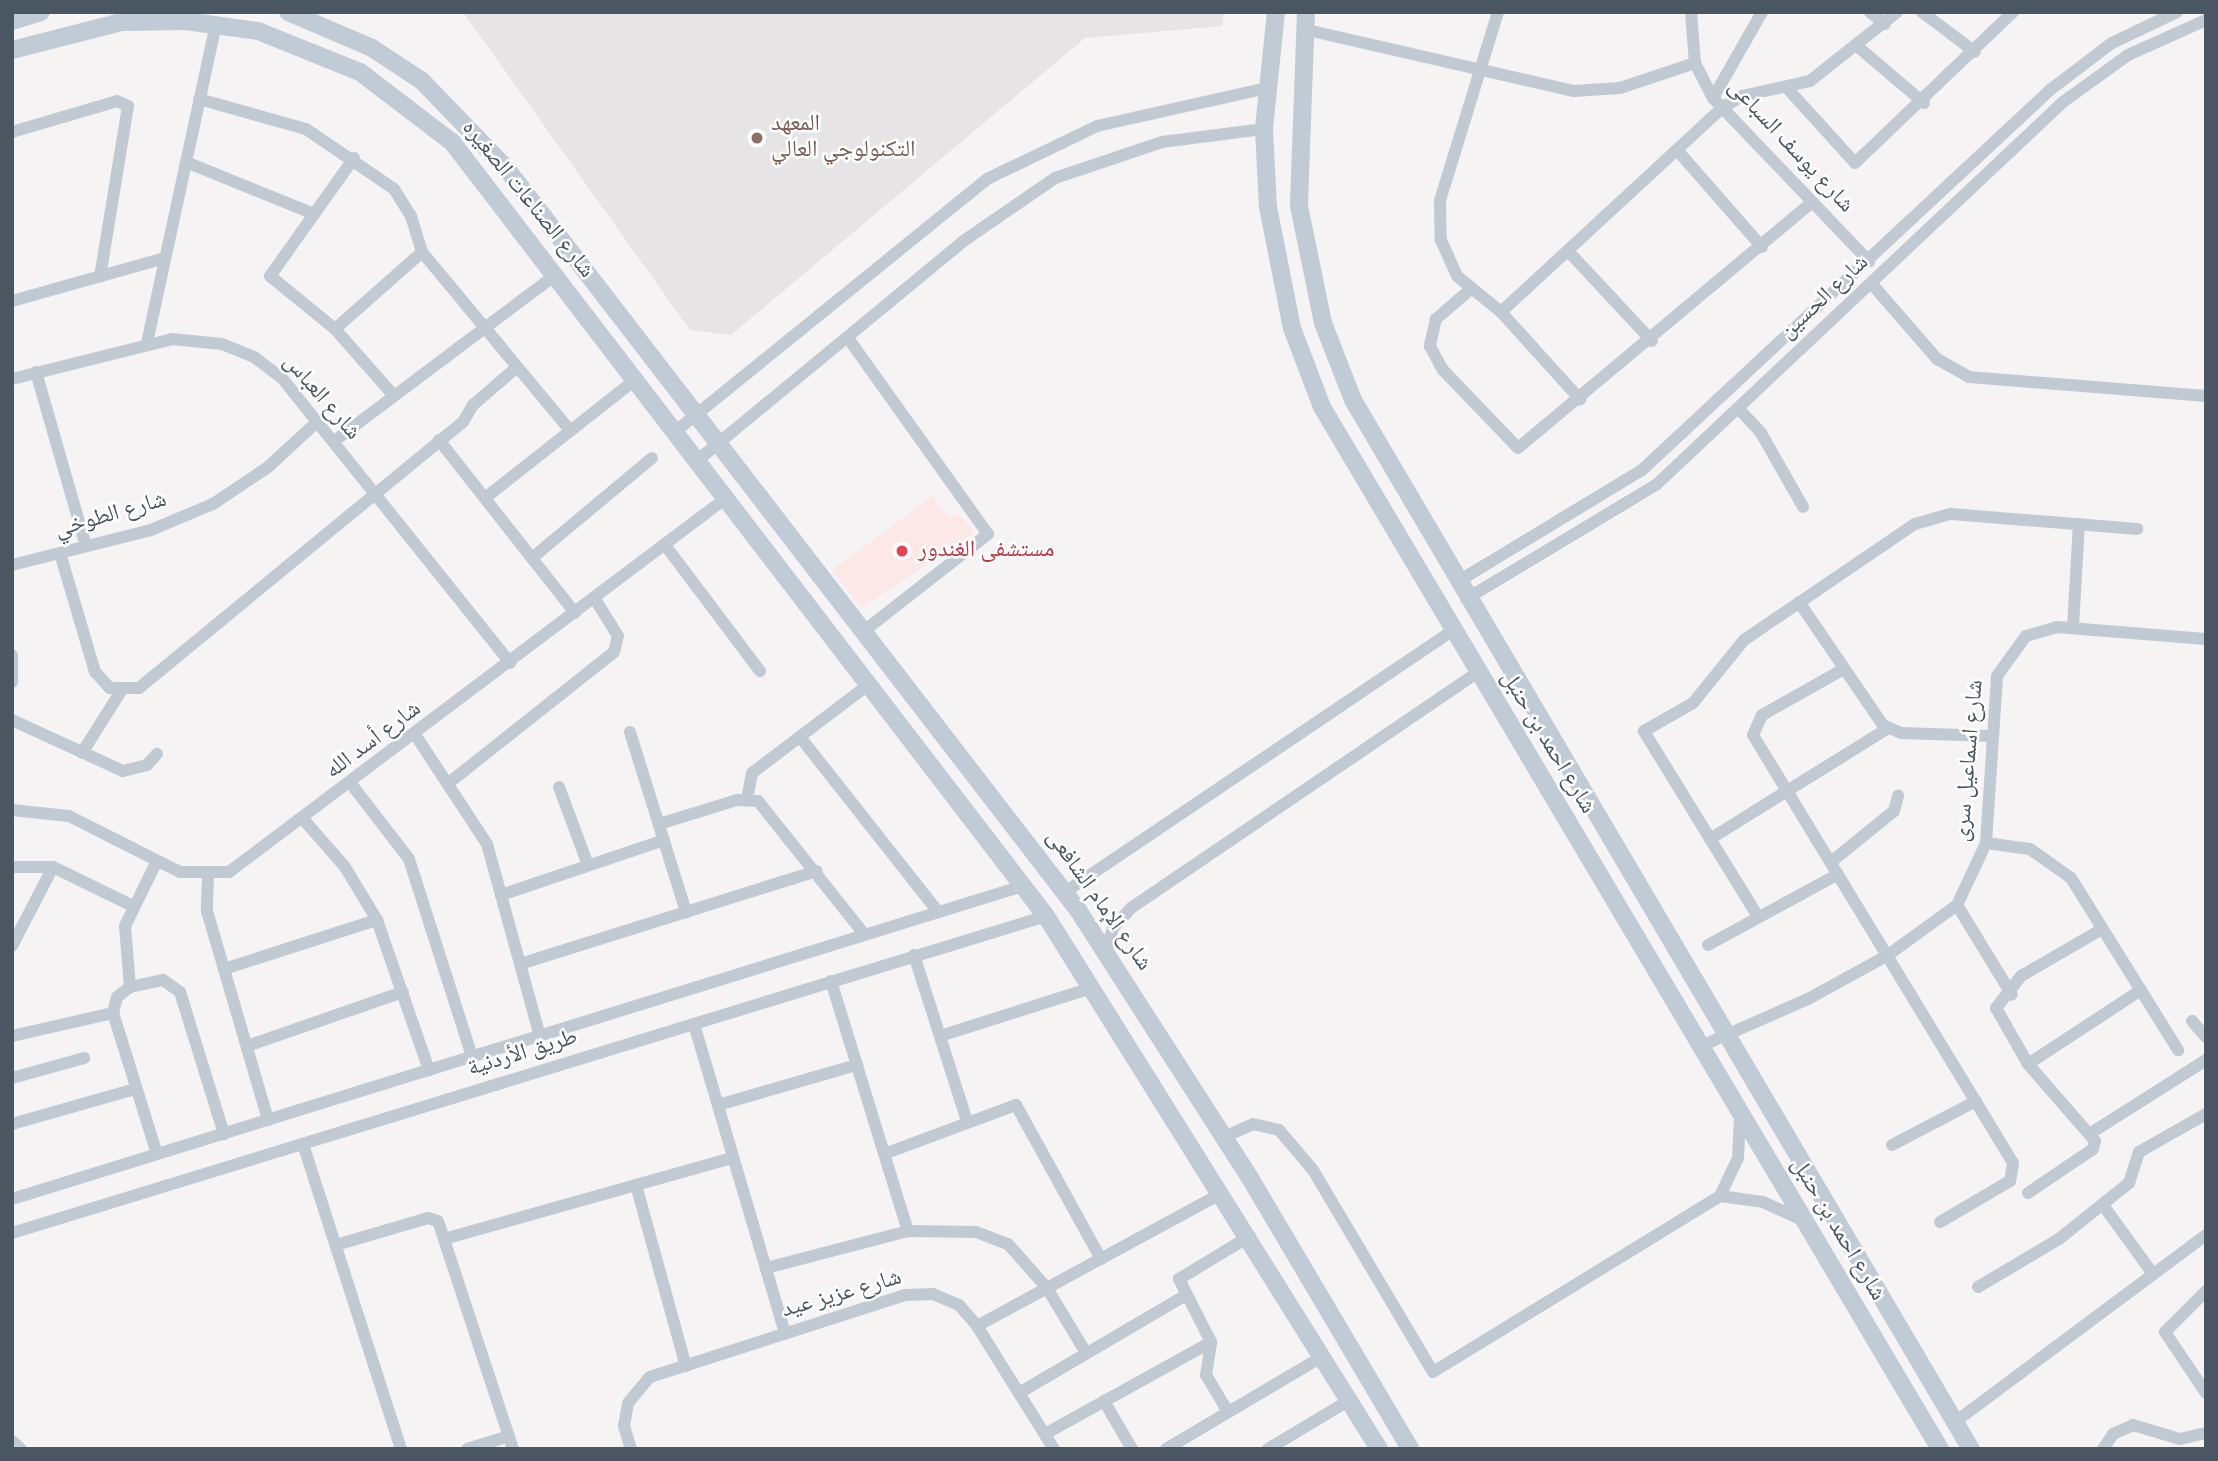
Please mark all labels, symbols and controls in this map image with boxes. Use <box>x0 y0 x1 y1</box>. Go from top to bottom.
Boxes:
street label: شارع يوسف السباعى <box>1721 74 1859 220</box>
place label: المعهد التكنولوجي العالي <box>771 111 916 165</box>
street label: شارع الصناعات الصغيره <box>455 115 599 285</box>
marker: المعهد التكنولوجي العالي <box>749 130 765 146</box>
street label: شارع الحسين <box>1775 250 1875 346</box>
street label: شارع العباس <box>276 349 366 447</box>
street label: شارع الطوخي <box>52 487 170 545</box>
place label: مستشفى الغندور <box>918 537 1055 565</box>
marker: مستشفى الغندور <box>892 541 912 561</box>
street label: شارع احمد بن حنبل <box>1493 667 1601 819</box>
street label: شارع اسماعيل سرى <box>1949 679 1991 843</box>
street label: شارع أسد الله <box>321 696 427 786</box>
street label: شارع الإمام الشافعى <box>1039 825 1157 977</box>
street label: طريق الأردنية <box>465 1024 581 1084</box>
street label: شارع احمد بن حنبل <box>1783 1154 1891 1306</box>
street label: شارع عزيز عيد <box>779 1265 905 1325</box>

